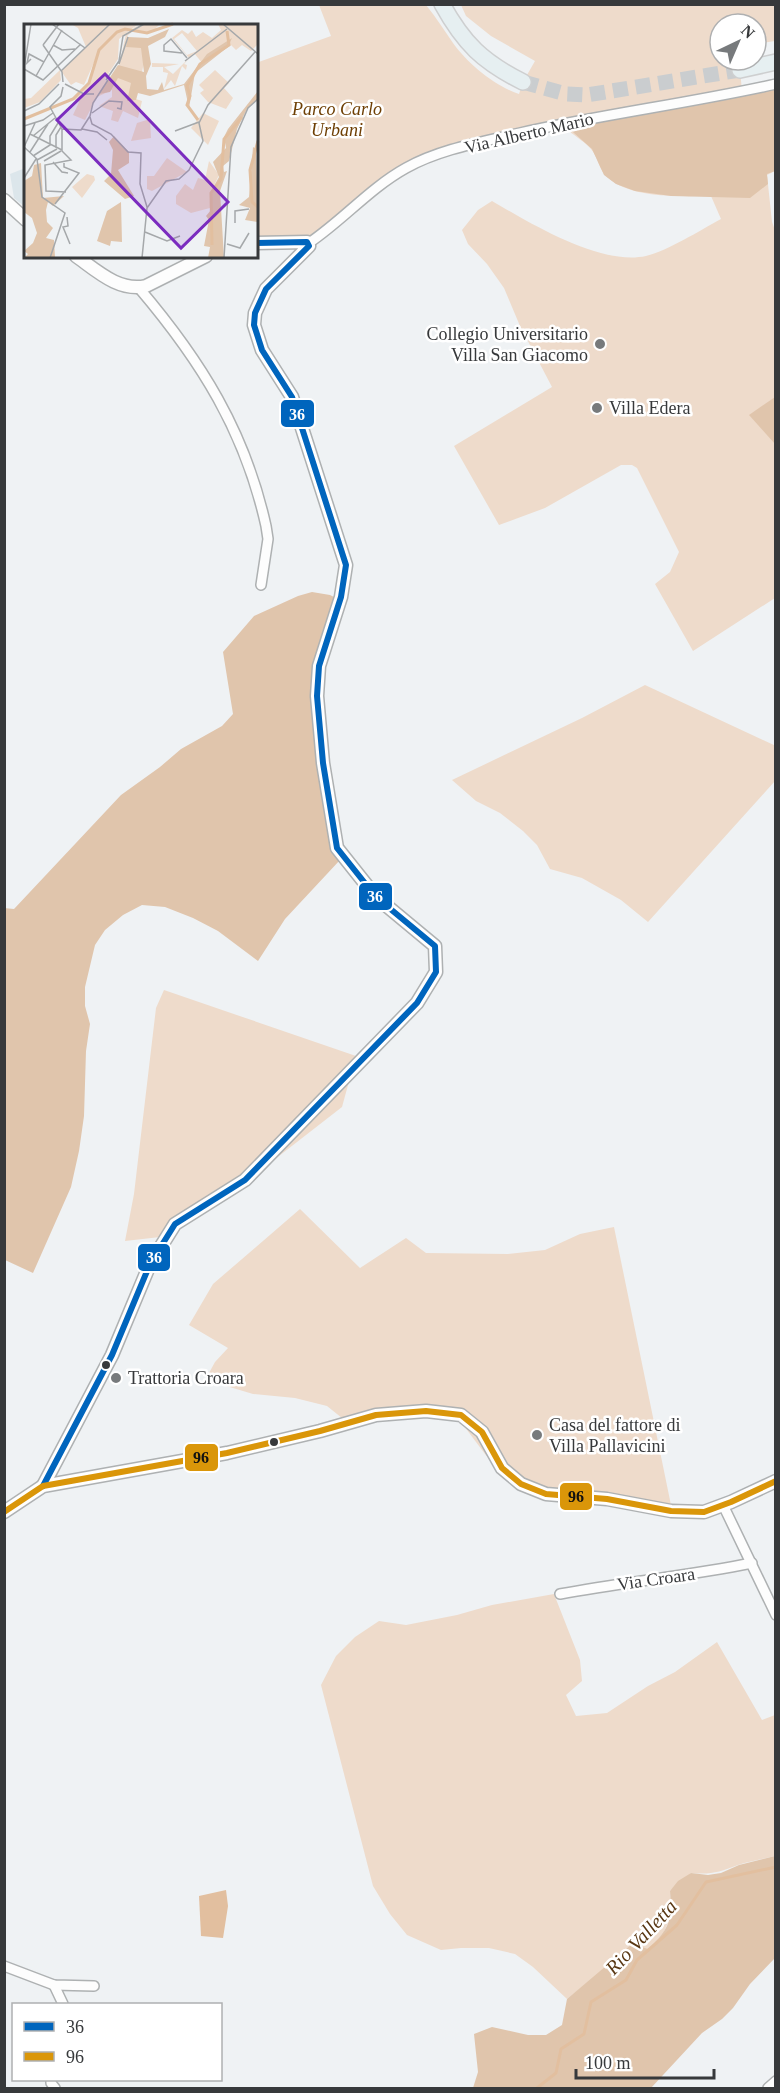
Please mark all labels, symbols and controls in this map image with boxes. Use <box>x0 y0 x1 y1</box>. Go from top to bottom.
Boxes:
north arrow <box>708 12 768 72</box>
text: N <box>738 21 758 42</box>
inset map <box>24 24 258 258</box>
park label: Parco Carlo Urbani <box>291 99 382 140</box>
street label: Via Alberto Mario <box>462 108 596 158</box>
place label: Collegio Universitario Villa San Giacomo <box>427 324 588 365</box>
marker: Collegio Universitario Villa San Giacomo <box>593 337 607 351</box>
place label: Villa Edera <box>609 398 690 418</box>
line badge: 36 <box>280 399 315 428</box>
marker: Villa Edera <box>590 401 604 415</box>
text: 36 <box>289 406 305 423</box>
line badge: 36 <box>358 882 393 911</box>
text: 36 <box>367 888 383 905</box>
line badge: 36 <box>137 1243 171 1272</box>
text: 36 <box>146 1249 162 1266</box>
unlabelled marker <box>100 1359 112 1371</box>
place label: Trattoria Croara <box>128 1368 244 1388</box>
marker: Trattoria Croara <box>109 1371 123 1385</box>
place label: Casa del fattore di Villa Pallavicini <box>549 1415 680 1456</box>
marker: Casa del fattore di Villa Pallavicini <box>530 1428 544 1442</box>
unlabelled marker <box>268 1436 280 1448</box>
line badge: 96 <box>184 1443 219 1472</box>
text: 96 <box>193 1449 209 1466</box>
line badge: 96 <box>559 1482 593 1511</box>
text: 96 <box>568 1488 584 1505</box>
street label: Via Croara <box>616 1564 696 1594</box>
water label: Rio Valletta <box>600 1895 681 1980</box>
legend <box>12 2003 222 2081</box>
text: 36 <box>66 2017 84 2037</box>
scale bar <box>576 2042 714 2080</box>
text: 96 <box>66 2047 84 2067</box>
text: 100 m <box>585 2053 631 2073</box>

